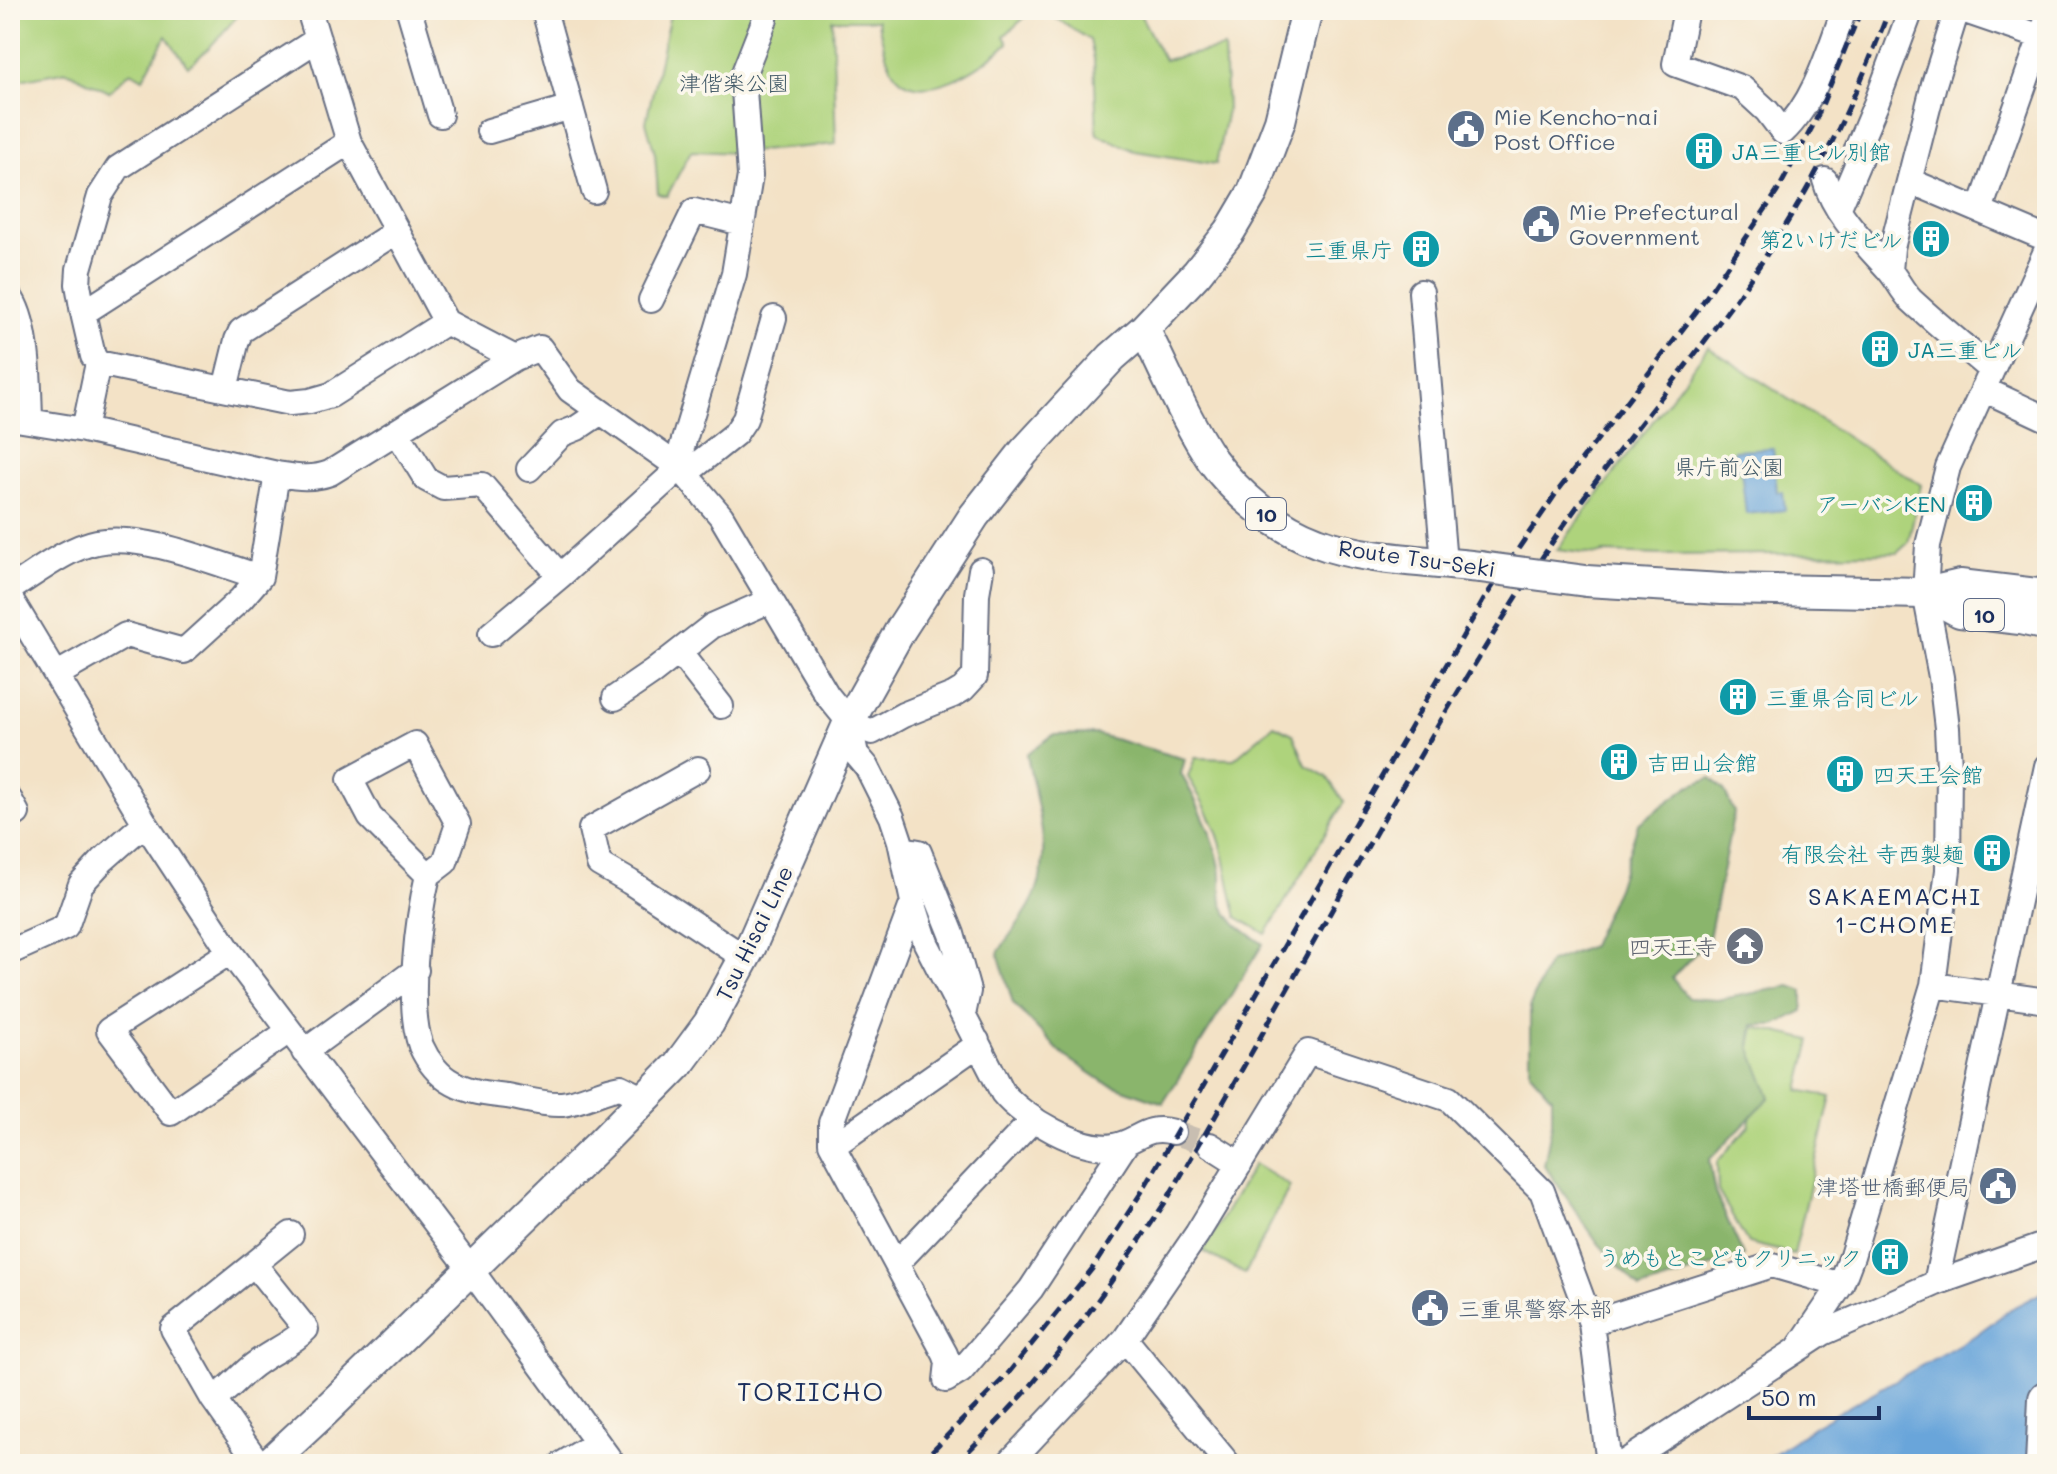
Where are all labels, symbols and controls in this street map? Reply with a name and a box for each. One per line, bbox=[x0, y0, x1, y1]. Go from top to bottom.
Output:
park label: 津偕楽公園 bbox=[679, 68, 789, 97]
place label: Mie Kencho-nai Post Office bbox=[1494, 102, 1658, 156]
public building icon: Mie Kencho-nai Post Office bbox=[1445, 108, 1487, 150]
building icon: JA三重ビル別館 bbox=[1683, 130, 1725, 172]
place label: JA三重ビル別館 bbox=[1732, 137, 1891, 166]
place label: Mie Prefectural Government bbox=[1569, 197, 1739, 251]
public building icon: Mie Prefectural Government bbox=[1520, 203, 1562, 245]
building icon: 第2いけだビル bbox=[1910, 218, 1952, 260]
place label: 第2いけだビル bbox=[1759, 225, 1903, 254]
building icon: 三重県庁 bbox=[1400, 228, 1442, 270]
place label: 三重県庁 bbox=[1305, 235, 1393, 264]
building icon: JA三重ビル bbox=[1859, 328, 1901, 370]
place label: JA三重ビル bbox=[1908, 335, 2023, 364]
park label: 県庁前公園 bbox=[1674, 452, 1784, 481]
building icon: アーバンKEN bbox=[1953, 482, 1995, 524]
place label: アーバンKEN bbox=[1817, 489, 1946, 518]
road number: 10 bbox=[1246, 498, 1286, 530]
street label: Route Tsu-Seki bbox=[1337, 533, 1497, 583]
road number: 10 bbox=[1964, 599, 2004, 631]
building icon: 三重県合同ビル bbox=[1717, 676, 1759, 718]
place label: 三重県合同ビル bbox=[1766, 683, 1920, 712]
building icon: 吉田山会館 bbox=[1598, 741, 1640, 783]
place label: 吉田山会館 bbox=[1647, 748, 1757, 777]
building icon: 四天王会館 bbox=[1824, 753, 1866, 795]
place label: 四天王会館 bbox=[1873, 760, 1983, 789]
building icon: 有限会社 寺西製麺 bbox=[1971, 832, 2013, 874]
place label: 有限会社 寺西製麺 bbox=[1781, 839, 1964, 868]
street label: Tsu Hisai Line bbox=[709, 861, 799, 1005]
district label: SAKAEMACHI 1-CHOME bbox=[1808, 880, 1982, 939]
temple icon: 四天王寺 bbox=[1724, 925, 1766, 967]
place label: 四天王寺 bbox=[1629, 932, 1717, 961]
public building icon: 津塔世橋郵便局 bbox=[1977, 1165, 2019, 1207]
place label: 津塔世橋郵便局 bbox=[1816, 1172, 1970, 1201]
building icon: うめもとこどもクリニック bbox=[1869, 1236, 1911, 1278]
place label: うめもとこどもクリニック bbox=[1598, 1243, 1862, 1272]
public building icon: 三重県警察本部 bbox=[1409, 1287, 1451, 1329]
place label: 三重県警察本部 bbox=[1458, 1294, 1612, 1323]
scale bar bbox=[1749, 1370, 1879, 1420]
district label: TORIICHO bbox=[737, 1374, 885, 1408]
text: 50 m bbox=[1761, 1381, 1817, 1412]

